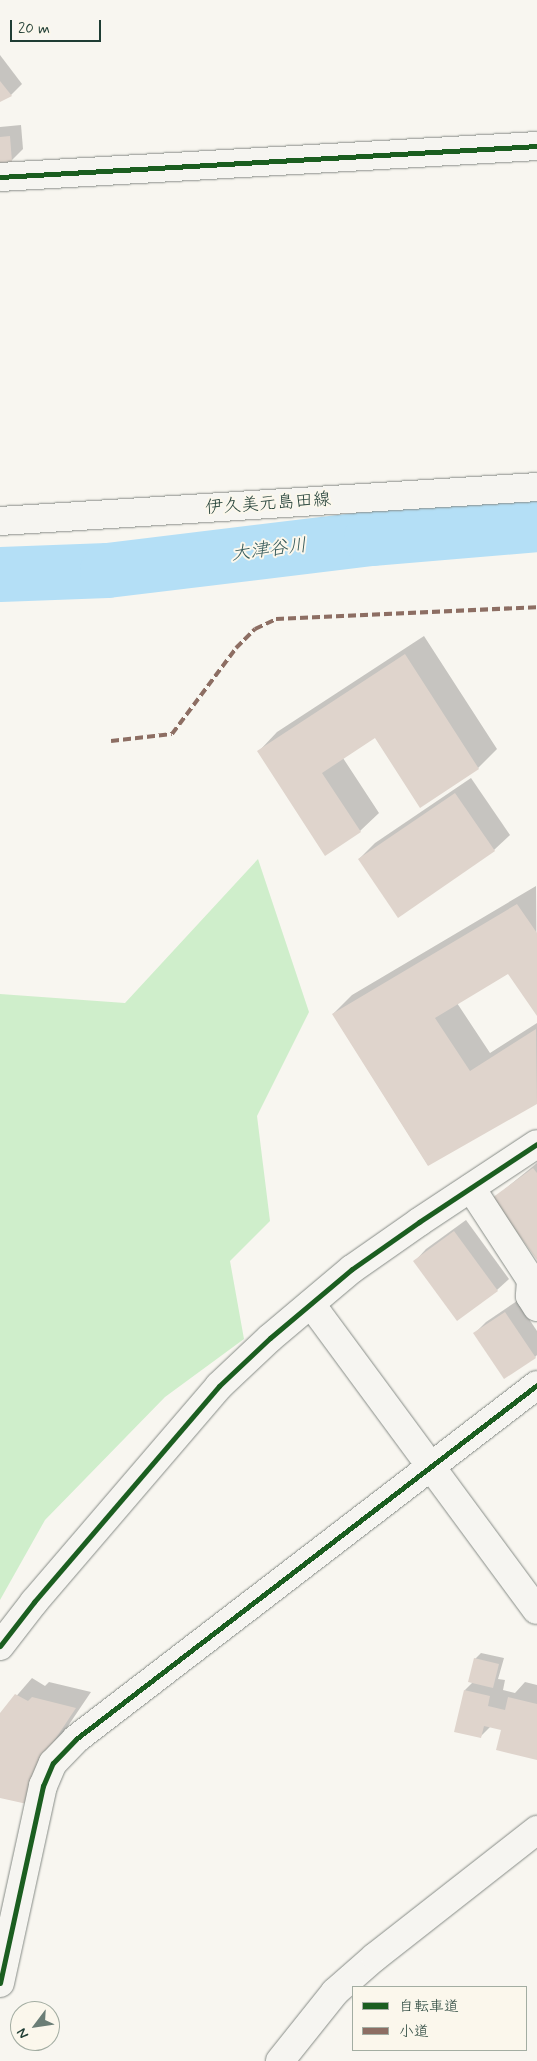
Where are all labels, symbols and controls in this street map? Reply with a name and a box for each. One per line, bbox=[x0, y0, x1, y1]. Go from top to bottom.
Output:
scale bar bbox=[12, 10, 104, 42]
text: 20 m bbox=[18, 19, 50, 39]
street label: 伊久美元島田線 bbox=[204, 489, 332, 519]
water label: 大津谷川 bbox=[230, 534, 308, 566]
legend bbox=[352, 1986, 527, 2051]
text: 自転車道 bbox=[399, 1997, 459, 2017]
north arrow bbox=[10, 2001, 60, 2051]
text: 小道 bbox=[399, 2022, 429, 2042]
text: N bbox=[13, 2025, 33, 2042]

